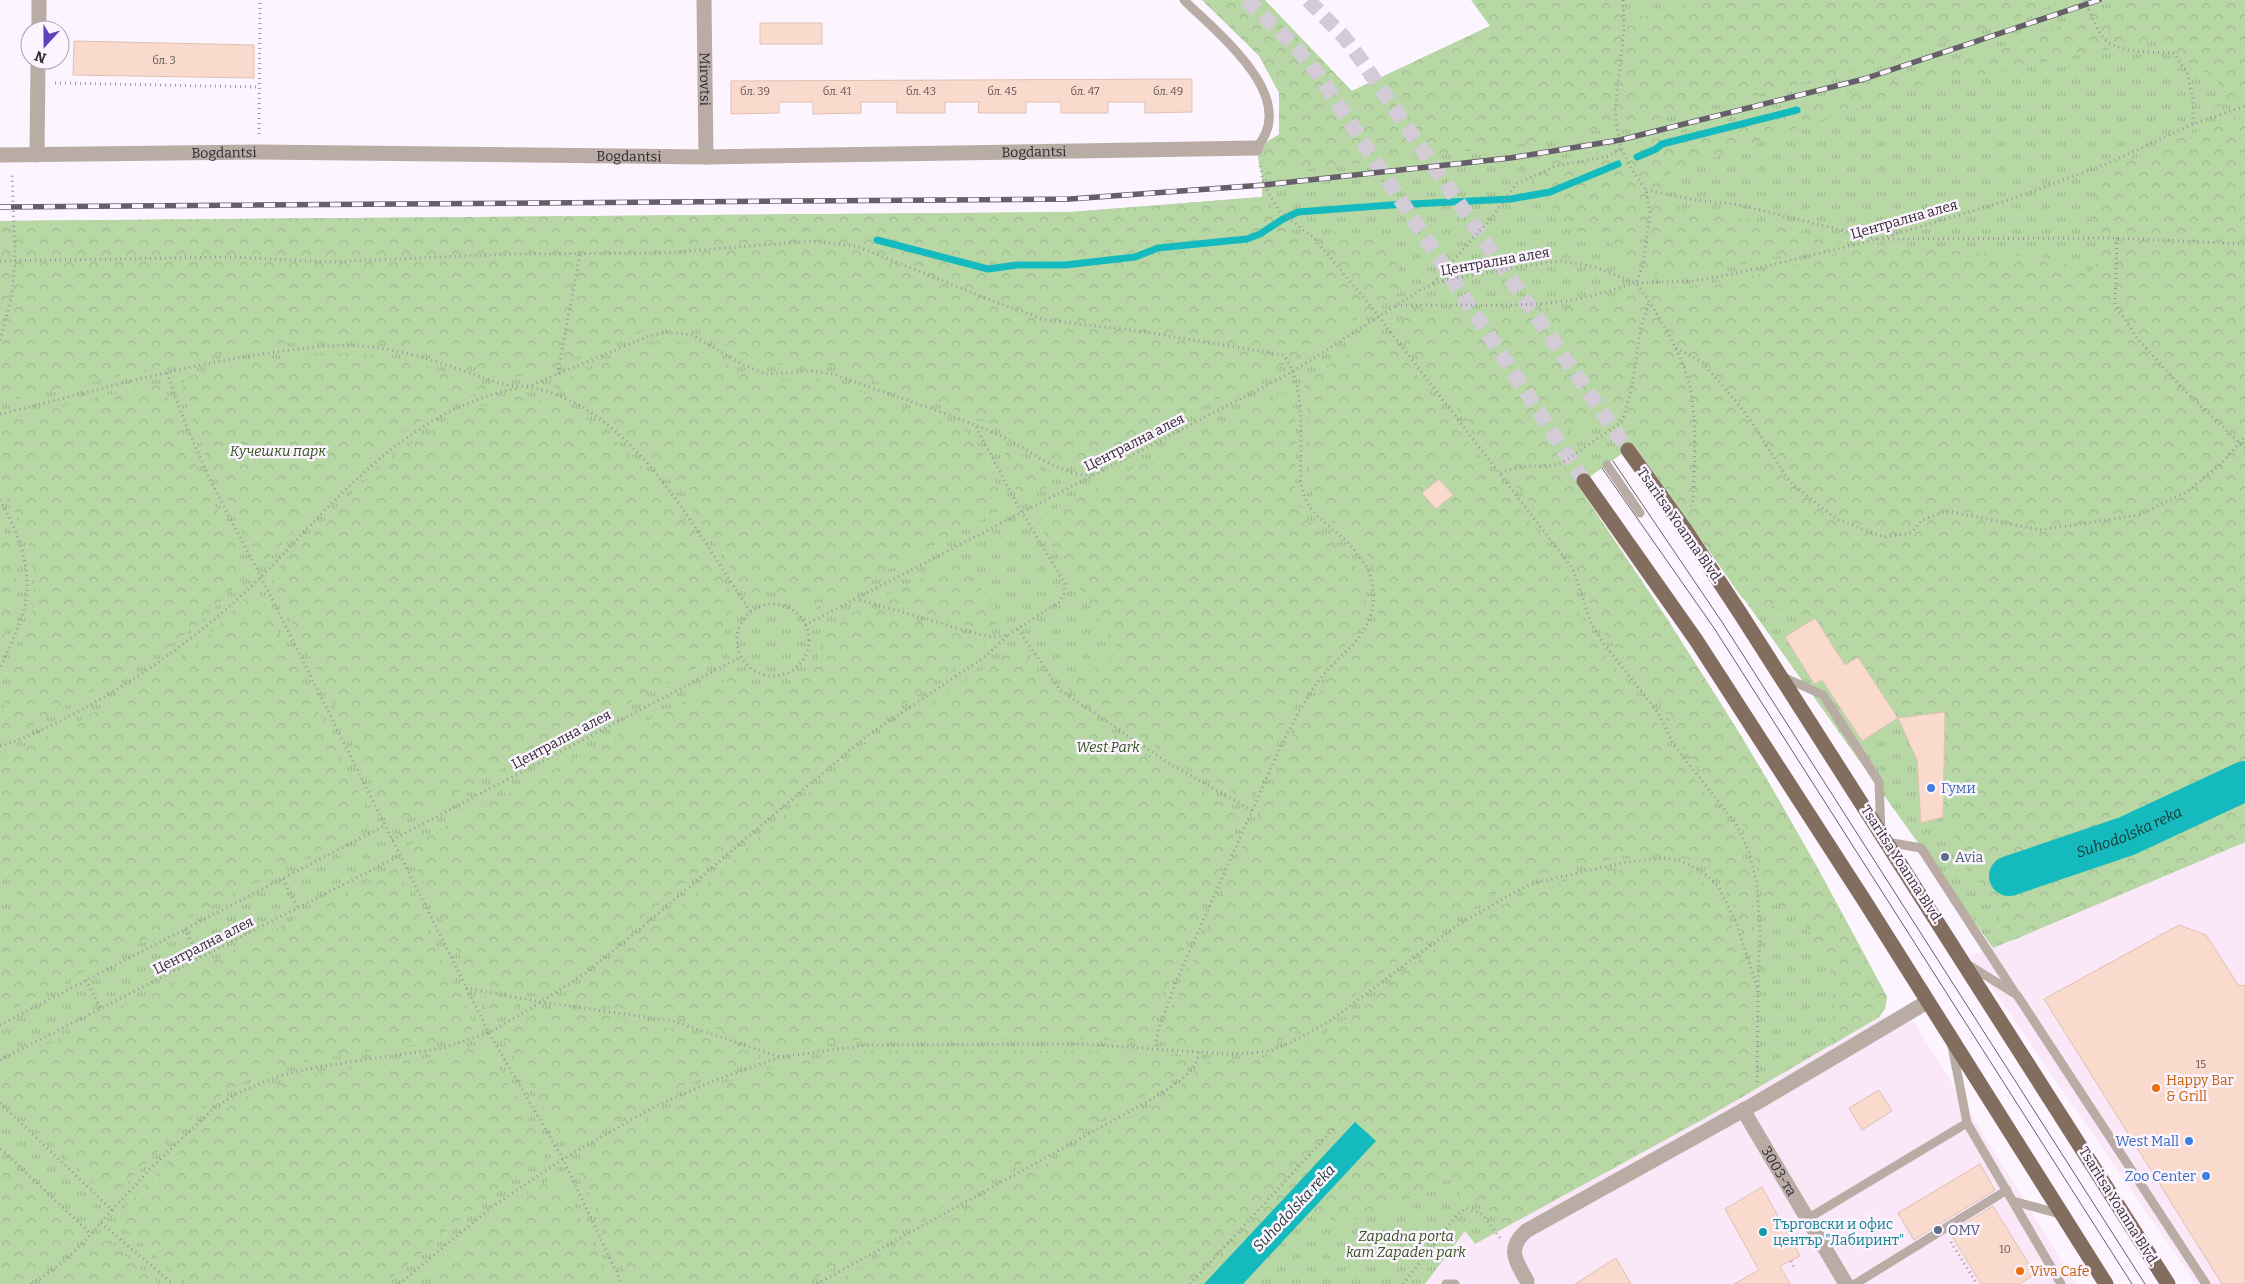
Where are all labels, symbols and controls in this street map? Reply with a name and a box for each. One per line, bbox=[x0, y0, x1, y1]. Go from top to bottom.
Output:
north arrow bbox=[20, 20, 70, 70]
text: N bbox=[32, 47, 49, 67]
street label: Mirovtsi bbox=[696, 52, 713, 106]
house number: бл. 3 bbox=[152, 54, 176, 67]
house number: бл. 39 bbox=[740, 85, 770, 98]
house number: бл. 41 bbox=[823, 85, 852, 98]
house number: бл. 43 bbox=[906, 85, 936, 98]
house number: бл. 45 bbox=[987, 85, 1017, 98]
house number: бл. 47 bbox=[1070, 85, 1100, 98]
house number: бл. 49 bbox=[1153, 85, 1183, 98]
street label: Bogdantsi bbox=[1001, 143, 1067, 161]
street label: Bogdantsi bbox=[191, 144, 257, 162]
street label: Bogdantsi bbox=[596, 148, 662, 166]
street label: Централна алея bbox=[1849, 196, 1960, 243]
street label: Централна алея bbox=[1439, 243, 1551, 279]
street label: Централна алея bbox=[1081, 410, 1187, 475]
park label: Кучешки парк bbox=[230, 443, 326, 460]
street label: Tsaritsa Yoanna Blvd. bbox=[1633, 464, 1726, 586]
street label: Централна алея bbox=[509, 706, 614, 773]
park label: West Park bbox=[1076, 739, 1140, 756]
place label: Гуми bbox=[1941, 780, 1976, 797]
marker: Гуми bbox=[1925, 782, 1937, 794]
street label: Tsaritsa Yoanna Blvd. bbox=[1857, 802, 1946, 926]
water label: Suhodolska reka bbox=[2074, 803, 2185, 861]
place label: Avia bbox=[1955, 849, 1984, 866]
marker: Avia bbox=[1939, 851, 1951, 863]
street label: Централна алея bbox=[150, 913, 256, 978]
house number: 15 bbox=[2196, 1058, 2206, 1071]
place label: Happy Bar & Grill bbox=[2166, 1072, 2234, 1105]
marker: Happy Bar & Grill bbox=[2150, 1082, 2162, 1094]
place label: West Mall bbox=[2116, 1133, 2179, 1150]
marker: West Mall bbox=[2183, 1135, 2195, 1147]
street label: 3003-та bbox=[1757, 1143, 1800, 1200]
street label: Tsaritsa Yoanna Blvd. bbox=[2075, 1144, 2162, 1269]
water label: Suhodolska reka bbox=[1249, 1161, 1339, 1255]
place label: Zoo Center bbox=[2125, 1168, 2196, 1185]
marker: Zoo Center bbox=[2200, 1170, 2212, 1182]
place label: Търговски и офис център "Лабиринт" bbox=[1773, 1216, 1904, 1249]
place label: OMV bbox=[1948, 1222, 1981, 1239]
marker: OMV bbox=[1932, 1224, 1944, 1236]
marker: Търговски и офис център "Лабиринт" bbox=[1757, 1226, 1769, 1238]
park label: Zapadna porta kam Zapaden park bbox=[1346, 1228, 1466, 1261]
house number: 10 bbox=[1999, 1243, 2011, 1256]
place label: Viva Cafe bbox=[2030, 1263, 2089, 1280]
marker: Viva Cafe bbox=[2014, 1265, 2026, 1277]

